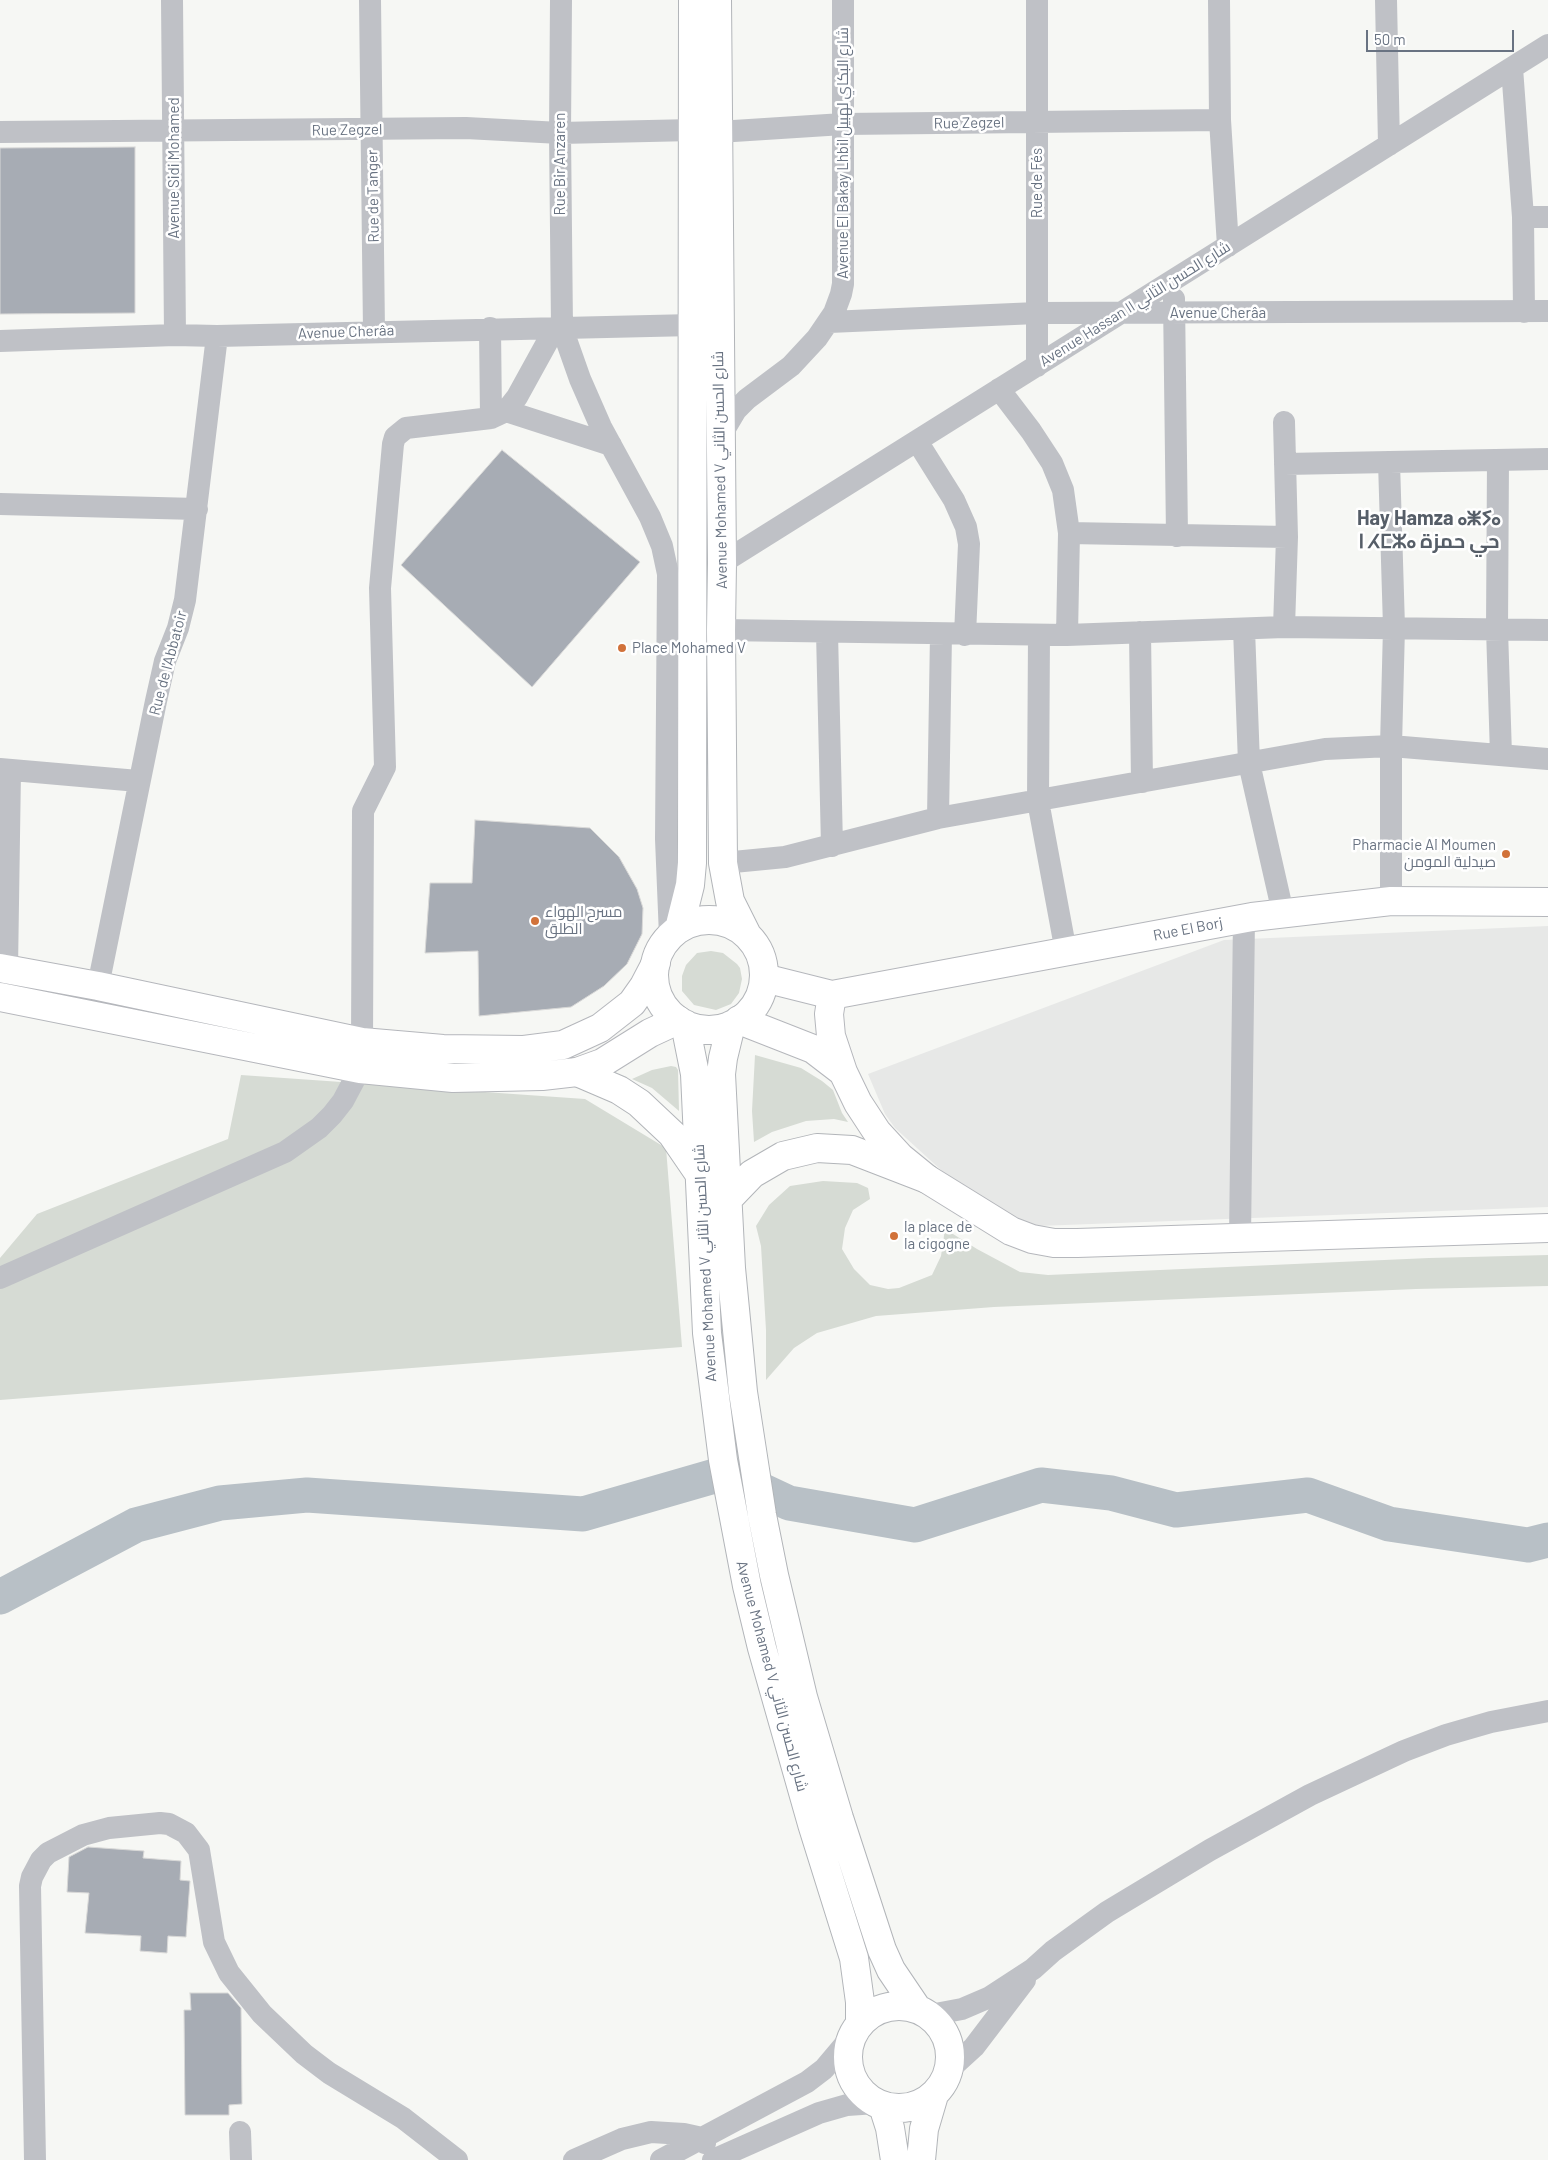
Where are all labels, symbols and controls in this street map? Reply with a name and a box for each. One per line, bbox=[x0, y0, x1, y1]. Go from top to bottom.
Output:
scale bar bbox=[1368, 20, 1516, 52]
street label: Avenue El Bakay Lhbil شارع البكاي لهبيل bbox=[834, 27, 852, 279]
text: 50 m bbox=[1374, 30, 1406, 48]
street label: Avenue Sidi Mohamed bbox=[165, 97, 183, 239]
street label: Rue Bir Anzaren bbox=[551, 113, 569, 215]
street label: Rue Zegzel bbox=[934, 113, 1004, 133]
street label: Rue Zegzel bbox=[312, 120, 382, 140]
street label: Rue de Fés bbox=[1028, 148, 1046, 218]
street label: Rue de Tanger bbox=[363, 149, 383, 243]
street label: Avenue Hassan II شارع الحسن الثاني bbox=[1036, 238, 1234, 370]
street label: Avenue Cherâa bbox=[1170, 304, 1266, 322]
street label: Avenue Cherâa bbox=[297, 321, 395, 343]
street label: Avenue Mohamed V شارع الحسن الثاني bbox=[709, 351, 731, 589]
district label: Hay Hamza ⴰⵥⵢⴰ ⵏ ⵃⵎⵣⴰ حي حمزة bbox=[1357, 506, 1501, 553]
street label: Rue de l'Abbatoir bbox=[145, 609, 191, 717]
place label: Place Mohamed V bbox=[632, 639, 746, 657]
marker: Place Mohamed V bbox=[616, 642, 628, 654]
place label: Pharmacie Al Moumen صيدلية المومن bbox=[1352, 836, 1496, 871]
marker: Pharmacie Al Moumen صيدلية المومن bbox=[1500, 848, 1512, 860]
place label: مسرح الهواء الطلق bbox=[545, 903, 622, 938]
street label: Rue El Borj bbox=[1152, 913, 1224, 945]
marker: مسرح الهواء الطلق bbox=[529, 915, 541, 927]
street label: Avenue Mohamed V شارع الحسن الثاني bbox=[690, 1144, 720, 1382]
place label: la place de la cigogne bbox=[904, 1218, 972, 1253]
marker: la place de la cigogne bbox=[888, 1230, 900, 1242]
street label: Avenue Mohamed V شارع الحسن الثاني bbox=[732, 1559, 812, 1793]

